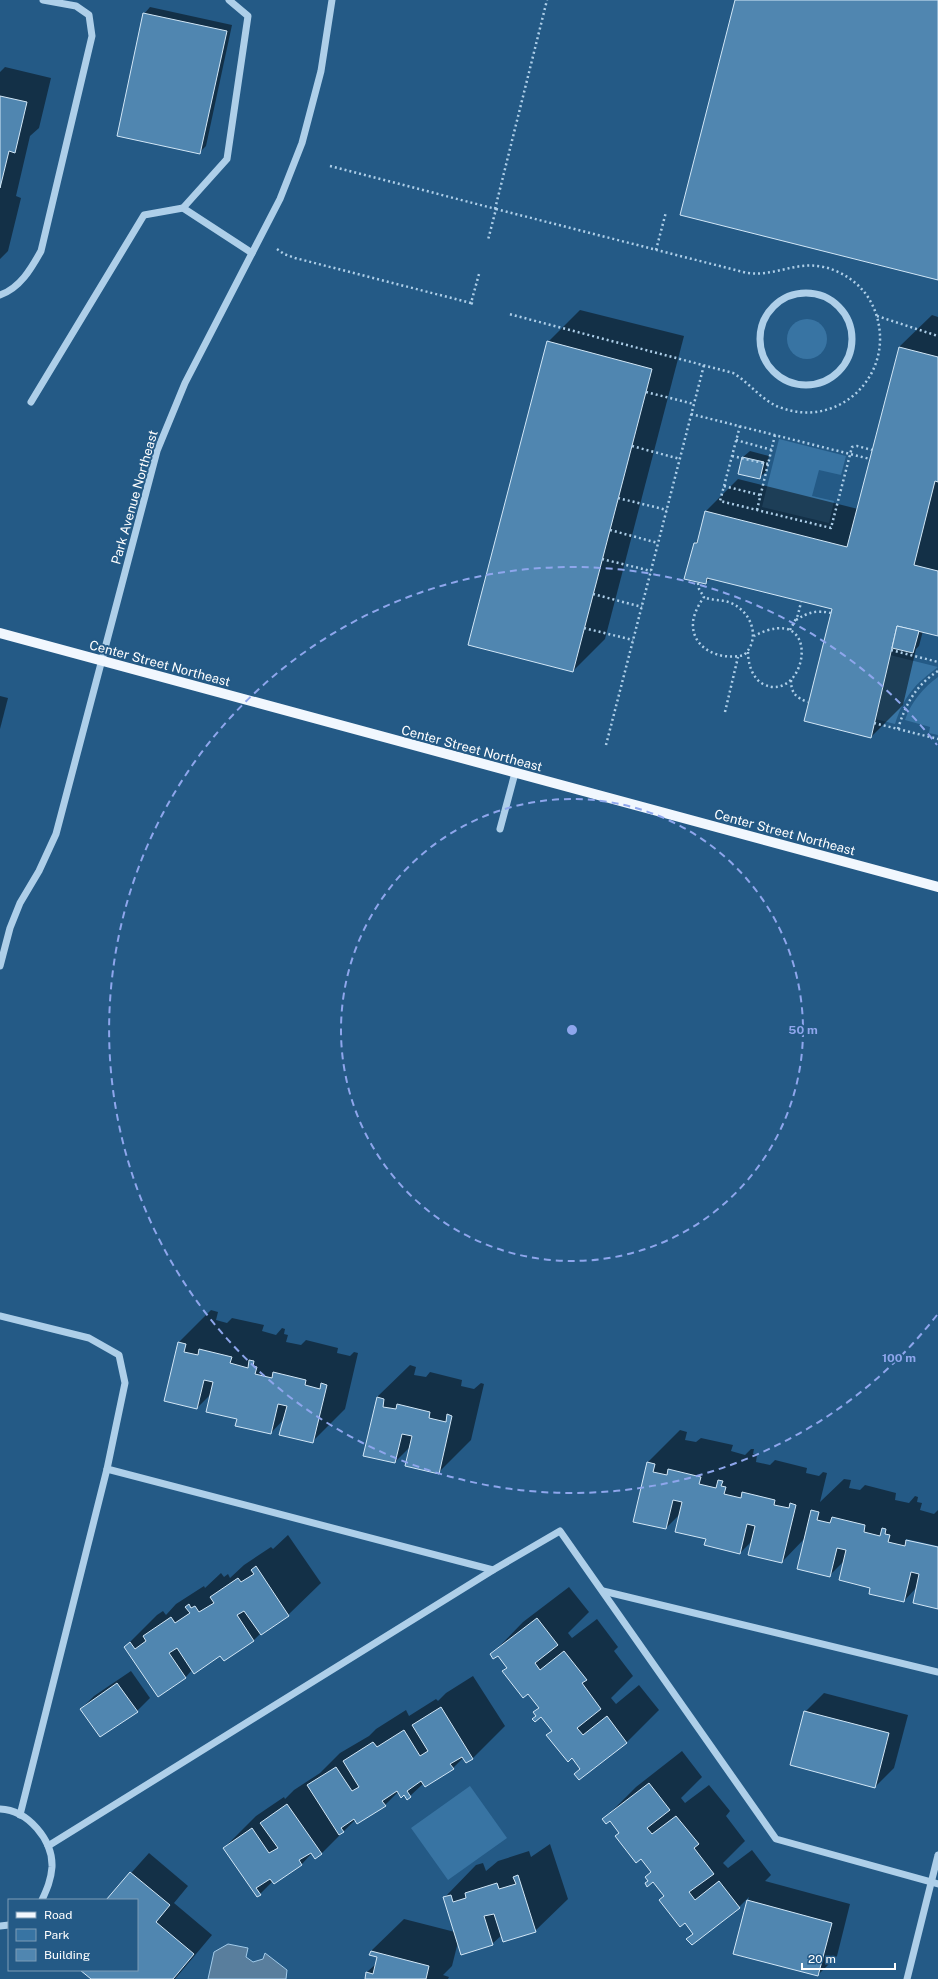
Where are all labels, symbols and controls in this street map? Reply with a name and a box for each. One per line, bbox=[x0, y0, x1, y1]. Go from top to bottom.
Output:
street label: Park Avenue Northeast bbox=[108, 428, 161, 566]
street label: Center Street Northeast bbox=[88, 637, 232, 690]
street label: Center Street Northeast bbox=[400, 722, 544, 775]
street label: Center Street Northeast bbox=[713, 806, 857, 859]
centre of rings bbox=[565, 1023, 579, 1037]
text: 50 m bbox=[788, 1023, 818, 1037]
text: 100 m bbox=[882, 1351, 916, 1365]
legend bbox=[8, 1899, 138, 1971]
text: Road bbox=[44, 1908, 72, 1922]
text: Park bbox=[44, 1928, 70, 1942]
scale bar bbox=[802, 1945, 895, 1971]
text: Building bbox=[44, 1948, 90, 1962]
text: 20 m bbox=[808, 1952, 836, 1966]

